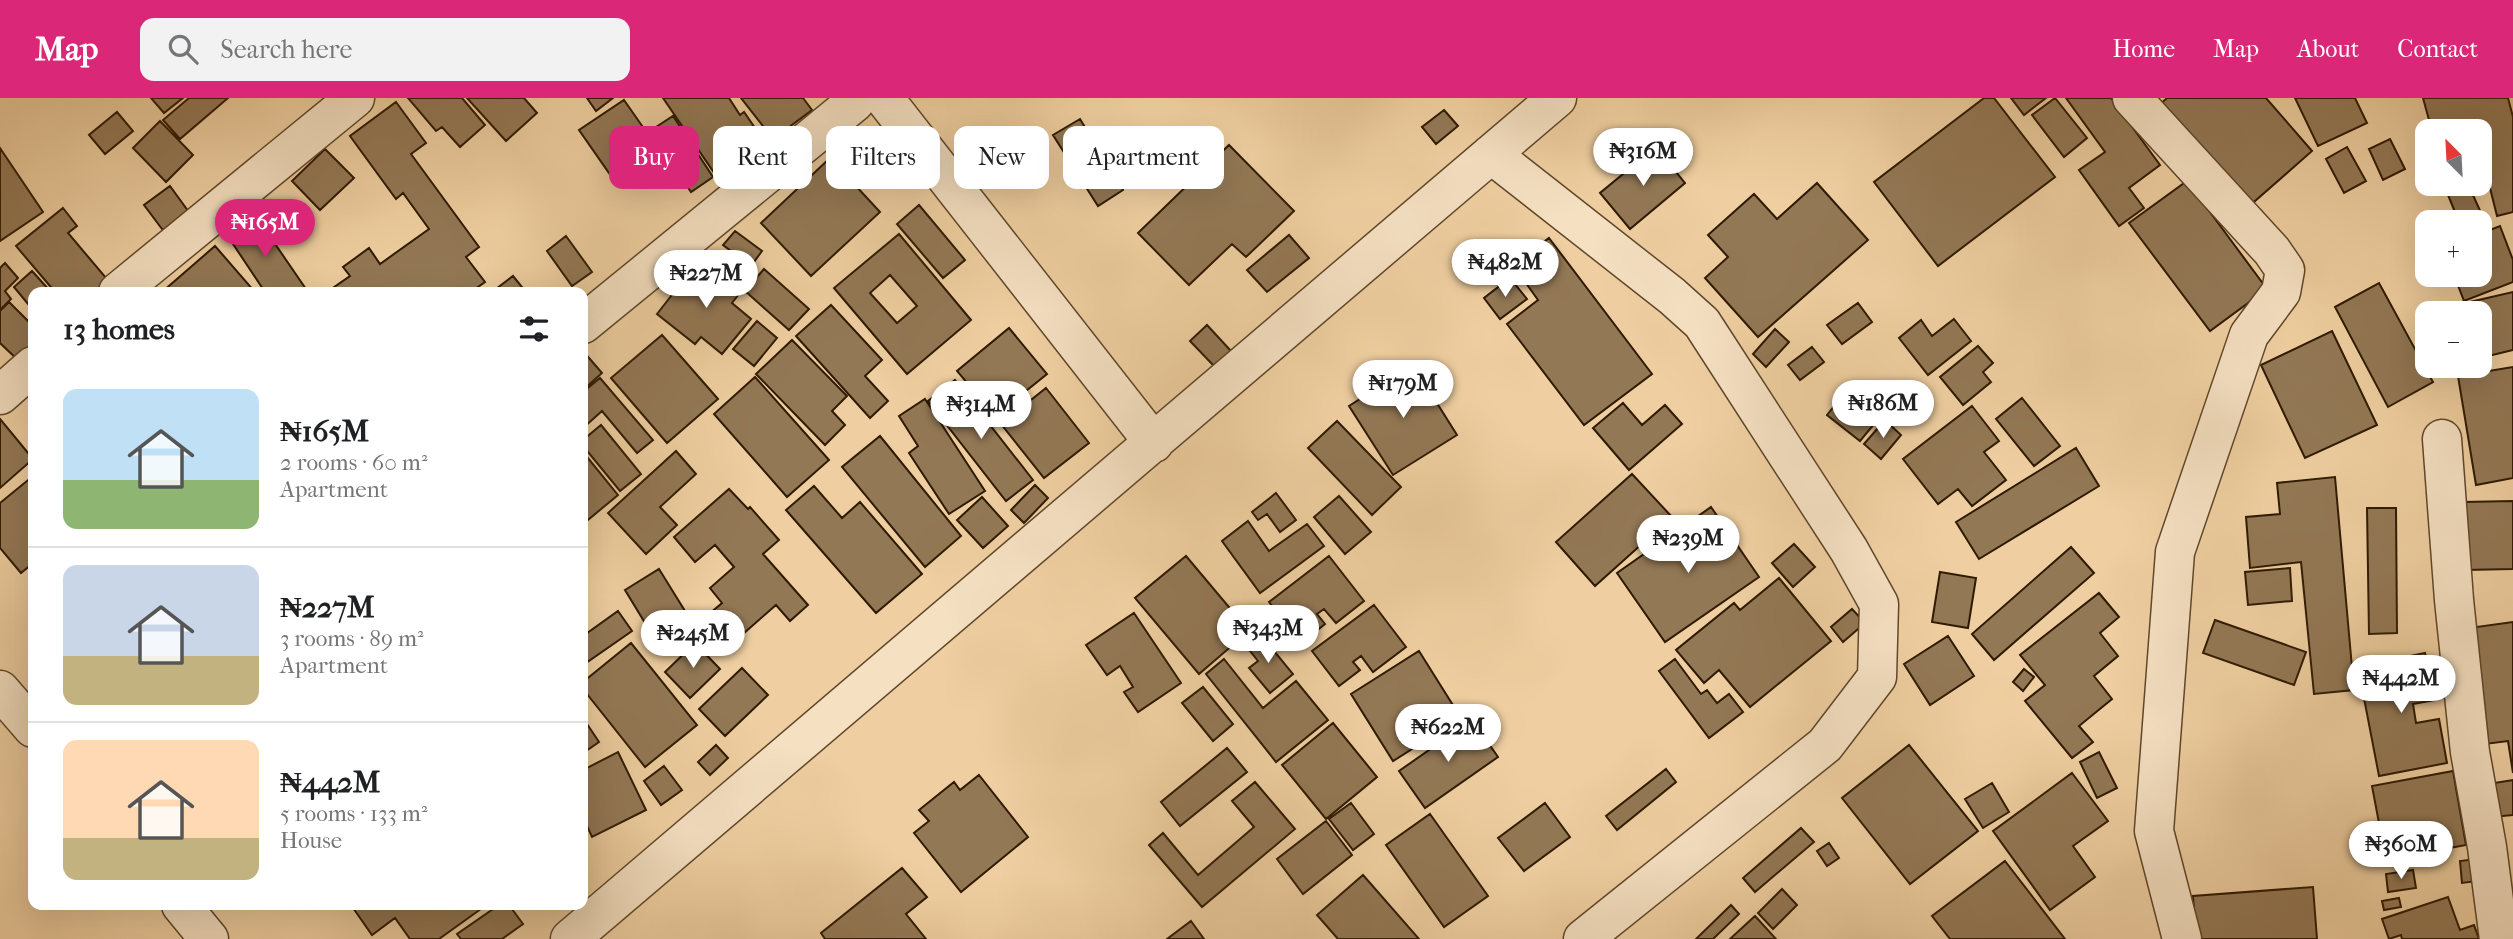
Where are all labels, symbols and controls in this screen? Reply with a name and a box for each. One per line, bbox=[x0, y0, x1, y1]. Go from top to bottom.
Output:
search box bbox=[140, 18, 630, 81]
text: Map bbox=[35, 30, 98, 69]
icon: search bbox=[164, 30, 202, 68]
text: Search here bbox=[220, 34, 352, 65]
text: Home bbox=[2113, 35, 2175, 63]
text: Map bbox=[2213, 35, 2259, 63]
text: About bbox=[2297, 35, 2359, 63]
text: Contact bbox=[2397, 35, 2478, 63]
north arrow bbox=[2415, 119, 2492, 196]
map controls bbox=[2415, 119, 2492, 378]
chip: Buy bbox=[609, 126, 699, 189]
chip: Rent bbox=[713, 126, 812, 189]
chip: Filters bbox=[826, 126, 940, 189]
chip: New bbox=[954, 126, 1049, 189]
chip: Apartment bbox=[1063, 126, 1224, 189]
pin: ₦316M bbox=[1594, 129, 1692, 188]
text: ₦316M bbox=[1609, 137, 1677, 164]
pin: ₦165M bbox=[216, 200, 314, 259]
text: ₦165M bbox=[231, 208, 299, 235]
button: + bbox=[2415, 210, 2492, 287]
pin: ₦482M bbox=[1456, 240, 1554, 299]
text: ₦482M bbox=[1468, 248, 1542, 275]
pin: ₦227M bbox=[657, 250, 755, 310]
text: ₦227M bbox=[670, 259, 742, 286]
button: − bbox=[2415, 301, 2492, 378]
icon: filters bbox=[515, 310, 553, 348]
text: 13 homes bbox=[63, 312, 175, 347]
pin: ₦179M bbox=[1354, 360, 1452, 420]
text: ₦179M bbox=[1368, 369, 1438, 396]
pin: ₦186M bbox=[1834, 380, 1932, 440]
pin: ₦314M bbox=[932, 382, 1030, 441]
text: ₦186M bbox=[1848, 389, 1918, 416]
text: ₦314M bbox=[947, 390, 1015, 417]
text: ₦165M bbox=[280, 414, 369, 449]
icon: home bbox=[119, 417, 203, 501]
text: 2 rooms · 60 m² bbox=[280, 449, 427, 476]
text: Apartment bbox=[280, 476, 388, 503]
pin: ₦239M bbox=[1639, 516, 1737, 575]
text: ₦239M bbox=[1653, 524, 1723, 551]
text: ₦227M bbox=[280, 590, 374, 625]
icon: home bbox=[119, 593, 203, 677]
pin: ₦343M bbox=[1219, 606, 1317, 665]
pin: ₦245M bbox=[644, 610, 742, 670]
text: ₦343M bbox=[1233, 614, 1303, 641]
text: ₦245M bbox=[657, 619, 729, 646]
text: 3 rooms · 89 m² bbox=[280, 625, 424, 652]
text: Apartment bbox=[280, 652, 388, 679]
pin: ₦442M bbox=[2352, 656, 2450, 715]
text: ₦442M bbox=[2363, 664, 2439, 691]
pin: ₦622M bbox=[1399, 704, 1497, 764]
text: ₦622M bbox=[1411, 713, 1485, 740]
text: ₦442M bbox=[280, 765, 380, 800]
icon: home bbox=[119, 768, 203, 852]
text: 5 rooms · 133 m² bbox=[280, 800, 427, 827]
pin: ₦360M bbox=[2352, 822, 2450, 881]
text: House bbox=[280, 827, 342, 854]
text: ₦360M bbox=[2365, 830, 2437, 857]

